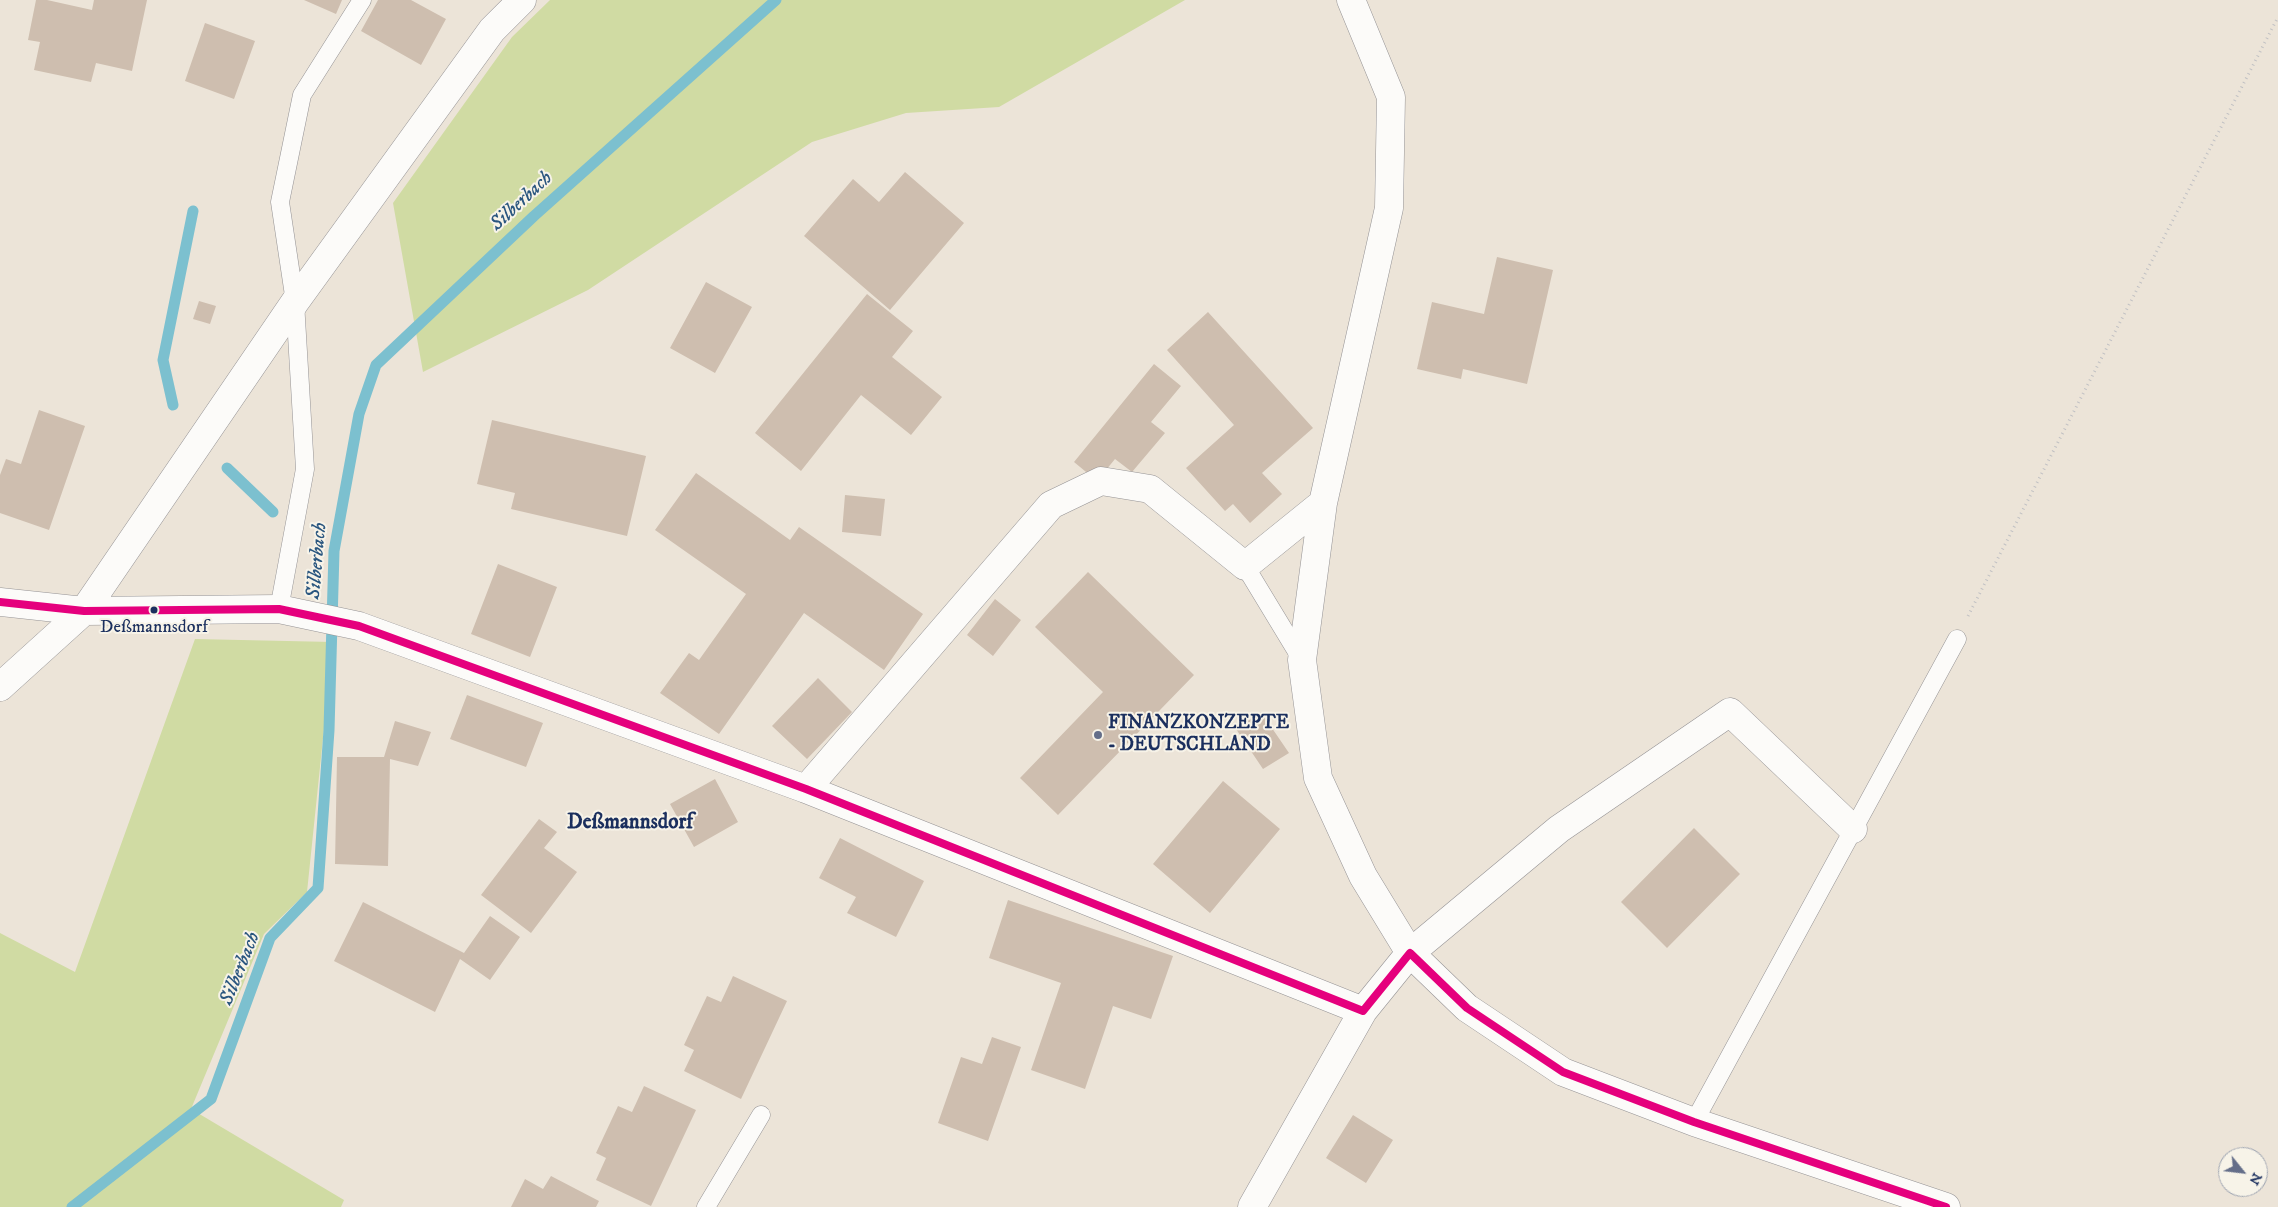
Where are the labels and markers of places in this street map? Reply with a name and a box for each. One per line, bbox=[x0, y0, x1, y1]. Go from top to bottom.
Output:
marker: Deßmannsdorf bbox=[149, 605, 159, 615]
place label: Deßmannsdorf bbox=[100, 617, 208, 639]
place label: FINANZKONZEPTE - DEUTSCHLAND bbox=[1108, 713, 1289, 757]
marker: FINANZKONZEPTE - DEUTSCHLAND bbox=[1092, 729, 1104, 741]

